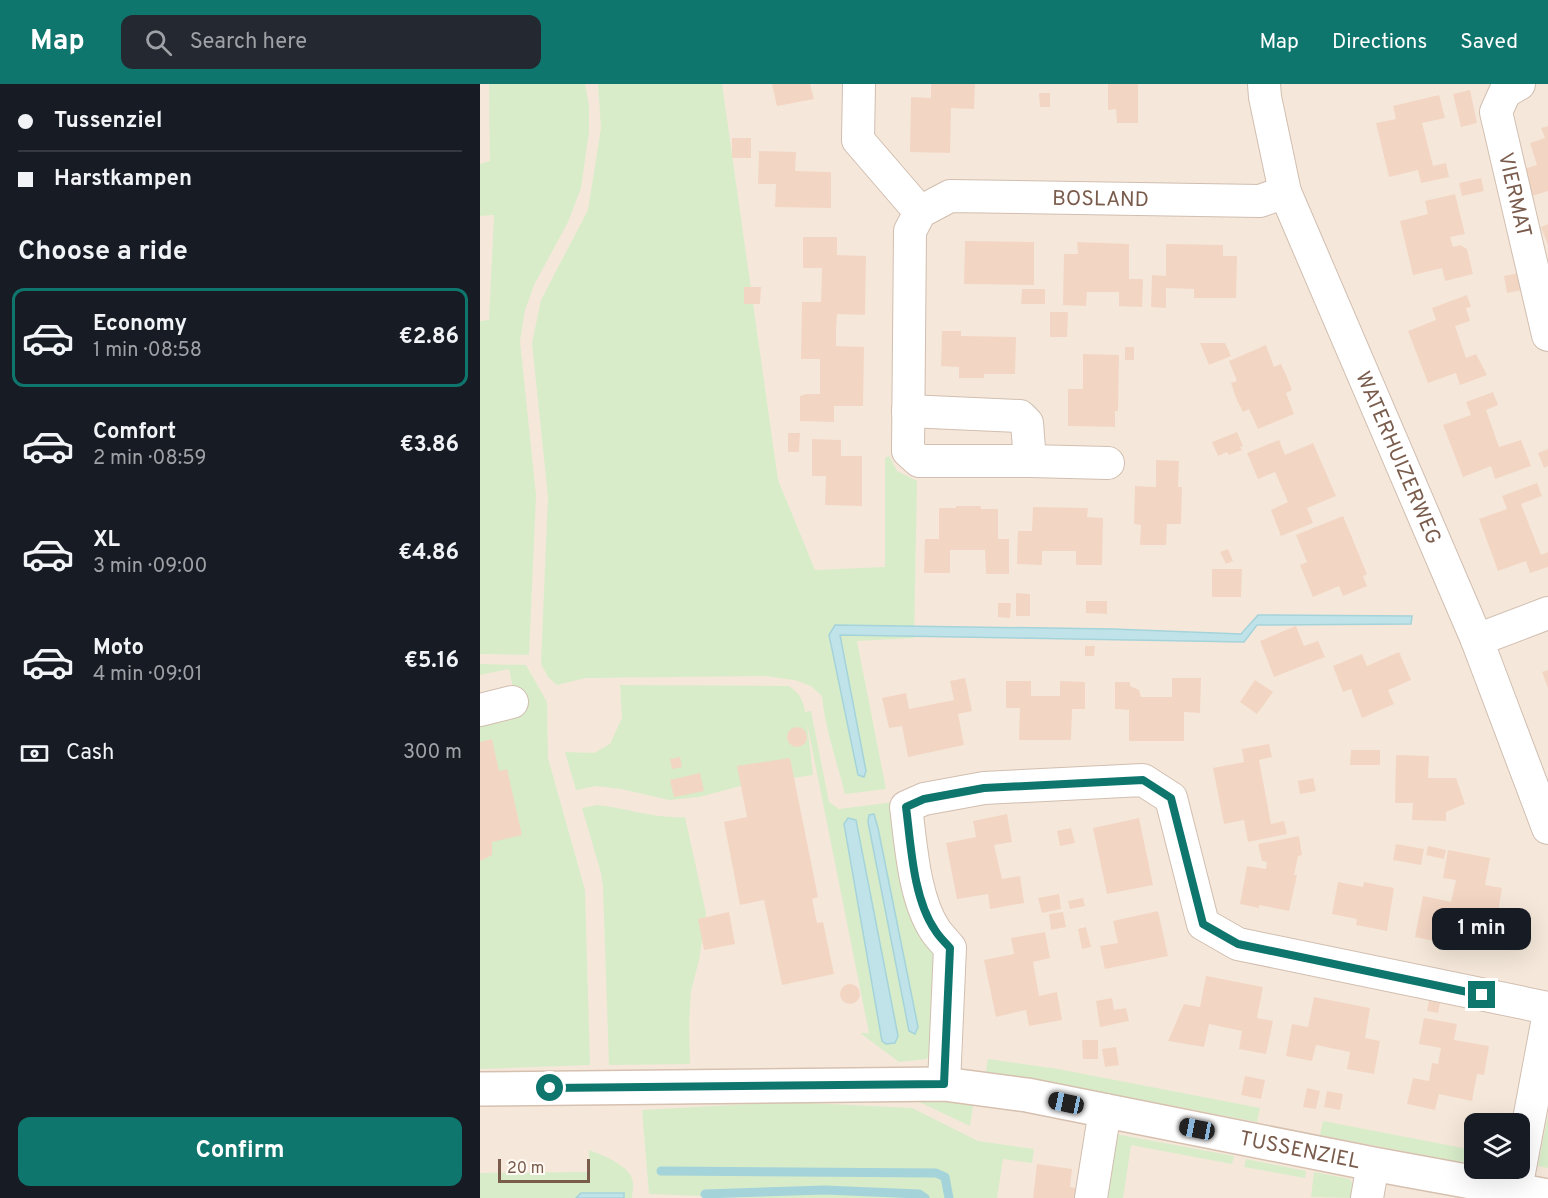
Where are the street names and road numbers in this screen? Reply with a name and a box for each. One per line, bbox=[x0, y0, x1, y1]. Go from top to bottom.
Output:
street label: VIERMAT bbox=[1491, 150, 1537, 240]
street label: BOSLAND bbox=[1052, 186, 1149, 214]
street label: WATERHUIZERWEG bbox=[1348, 368, 1446, 549]
street label: TUSSENZIEL bbox=[1237, 1126, 1362, 1176]

